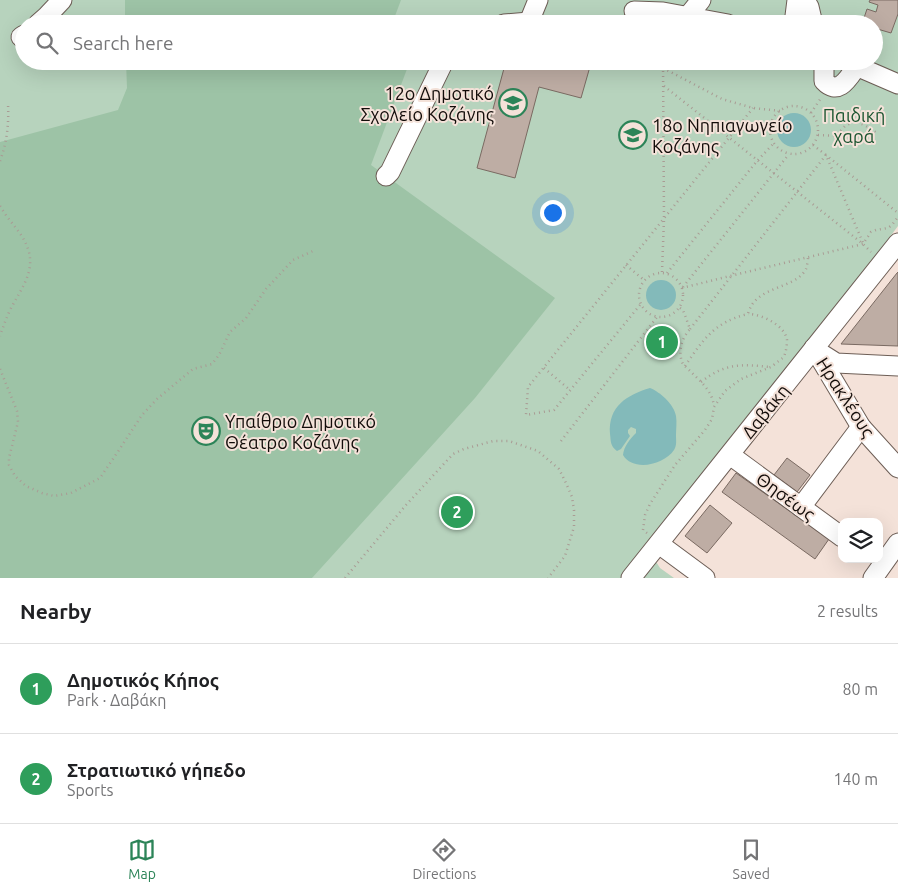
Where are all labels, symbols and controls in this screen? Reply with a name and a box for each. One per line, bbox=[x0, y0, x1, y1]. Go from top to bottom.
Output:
search box bbox=[15, 15, 883, 70]
icon: search bbox=[33, 29, 61, 57]
text: Search here bbox=[73, 32, 173, 54]
place label: 12ο Δημοτικό Σχολείο Κοζάνης bbox=[361, 83, 494, 125]
school or university icon: 12ο Δημοτικό Σχολείο Κοζάνης bbox=[498, 88, 528, 118]
park label: Παιδική χαρά bbox=[823, 105, 885, 146]
place label: 18ο Νηπιαγωγείο Κοζάνης bbox=[652, 115, 792, 157]
school or university icon: 18ο Νηπιαγωγείο Κοζάνης bbox=[618, 120, 648, 150]
your location bbox=[540, 200, 566, 226]
pin: 1 bbox=[646, 323, 678, 361]
street label: Ηρακλέους bbox=[812, 354, 879, 441]
street label: Δαβάκη bbox=[737, 380, 793, 442]
place label: Υπαίθριο Δημοτικό Θέατρο Κοζάνης bbox=[225, 411, 376, 453]
theatre icon: Υπαίθριο Δημοτικό Θέατρο Κοζάνης bbox=[191, 416, 221, 446]
street label: Θησέως bbox=[752, 468, 819, 525]
pin: 2 bbox=[441, 493, 473, 531]
map controls bbox=[838, 518, 883, 563]
button: layers bbox=[838, 518, 883, 563]
text: Nearby bbox=[20, 599, 91, 623]
text: 2 results bbox=[817, 602, 878, 620]
text: Δημοτικός Κήπος bbox=[67, 669, 219, 691]
text: 1 bbox=[31, 680, 41, 698]
text: 80 m bbox=[842, 680, 878, 698]
text: Park · Δαβάκη bbox=[67, 691, 166, 709]
text: Στρατιωτικό γήπεδο bbox=[67, 759, 246, 781]
text: 2 bbox=[31, 770, 41, 788]
text: 140 m bbox=[833, 770, 878, 788]
text: Sports bbox=[67, 781, 113, 799]
tab: Map bbox=[128, 836, 156, 882]
tab: Directions bbox=[412, 836, 476, 882]
tab: Saved bbox=[733, 836, 770, 882]

